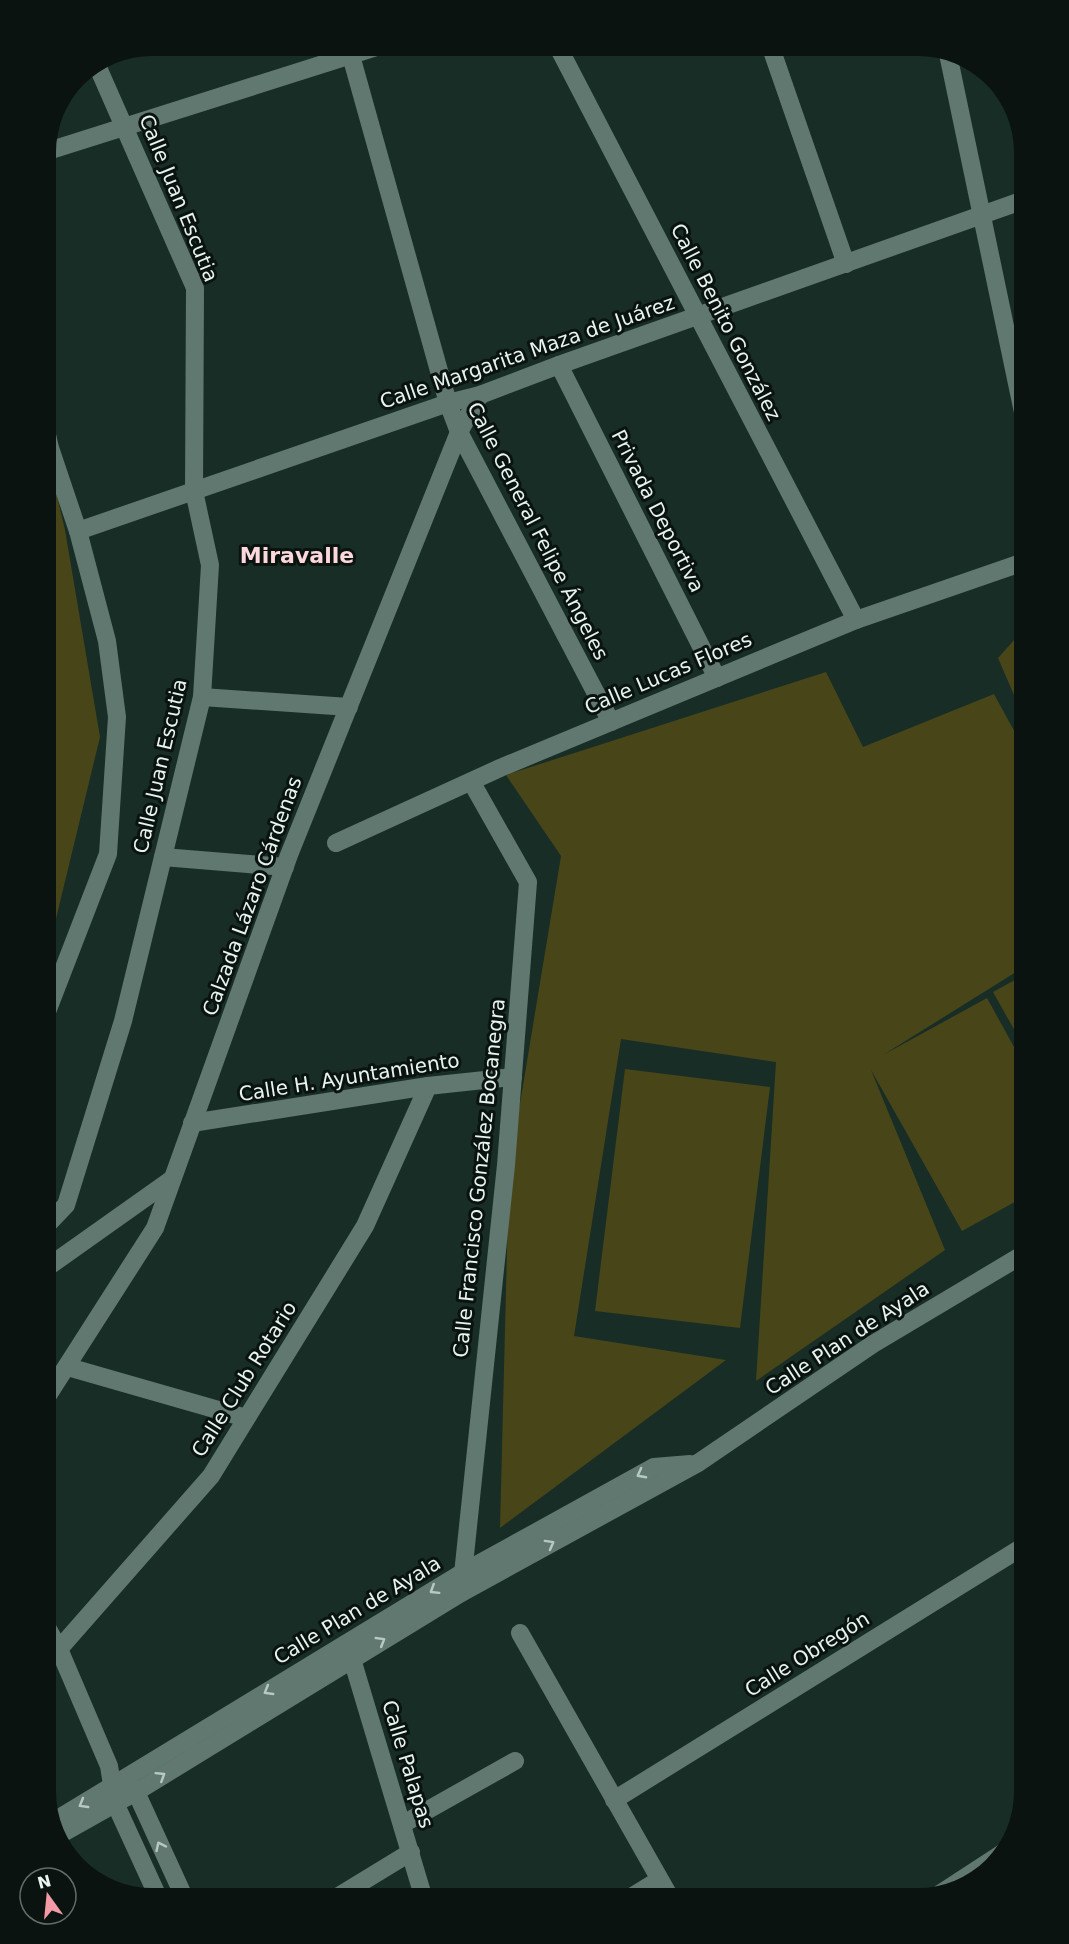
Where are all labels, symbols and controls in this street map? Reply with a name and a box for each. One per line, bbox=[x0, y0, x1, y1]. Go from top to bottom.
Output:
street label: Calle Juan Escutia bbox=[134, 111, 224, 285]
street label: Calle Benito González bbox=[666, 219, 786, 425]
street label: Calle Margarita Maza de Juárez bbox=[377, 290, 677, 414]
street label: Calle General Felipe Ángeles bbox=[462, 398, 614, 664]
street label: Privada Deportiva bbox=[607, 426, 709, 596]
district label: Miravalle bbox=[240, 543, 354, 568]
street label: Calle Lucas Flores bbox=[581, 627, 755, 719]
street label: Calle Juan Escutia bbox=[128, 676, 192, 856]
street label: Calzada Lázaro Cárdenas bbox=[197, 773, 307, 1019]
street label: Calle Francisco González Bocanegra bbox=[448, 997, 510, 1359]
street label: Calle H. Ayuntamiento bbox=[237, 1048, 461, 1106]
street label: Calle Plan de Ayala bbox=[761, 1276, 933, 1400]
street label: Calle Club Rotario bbox=[187, 1297, 301, 1461]
one-way arrow bbox=[637, 1467, 647, 1478]
one-way arrow bbox=[544, 1540, 554, 1551]
street label: Calle Plan de Ayala bbox=[269, 1551, 445, 1669]
one-way arrow bbox=[430, 1582, 440, 1594]
street label: Calle Obregón bbox=[740, 1606, 874, 1702]
one-way arrow bbox=[375, 1637, 385, 1648]
one-way arrow bbox=[264, 1684, 274, 1696]
street label: Calle Palapas bbox=[377, 1697, 439, 1831]
one-way arrow bbox=[155, 1772, 165, 1784]
one-way arrow bbox=[79, 1796, 89, 1808]
one-way arrow bbox=[156, 1841, 168, 1852]
north arrow bbox=[18, 1866, 78, 1926]
text: N bbox=[35, 1871, 53, 1893]

